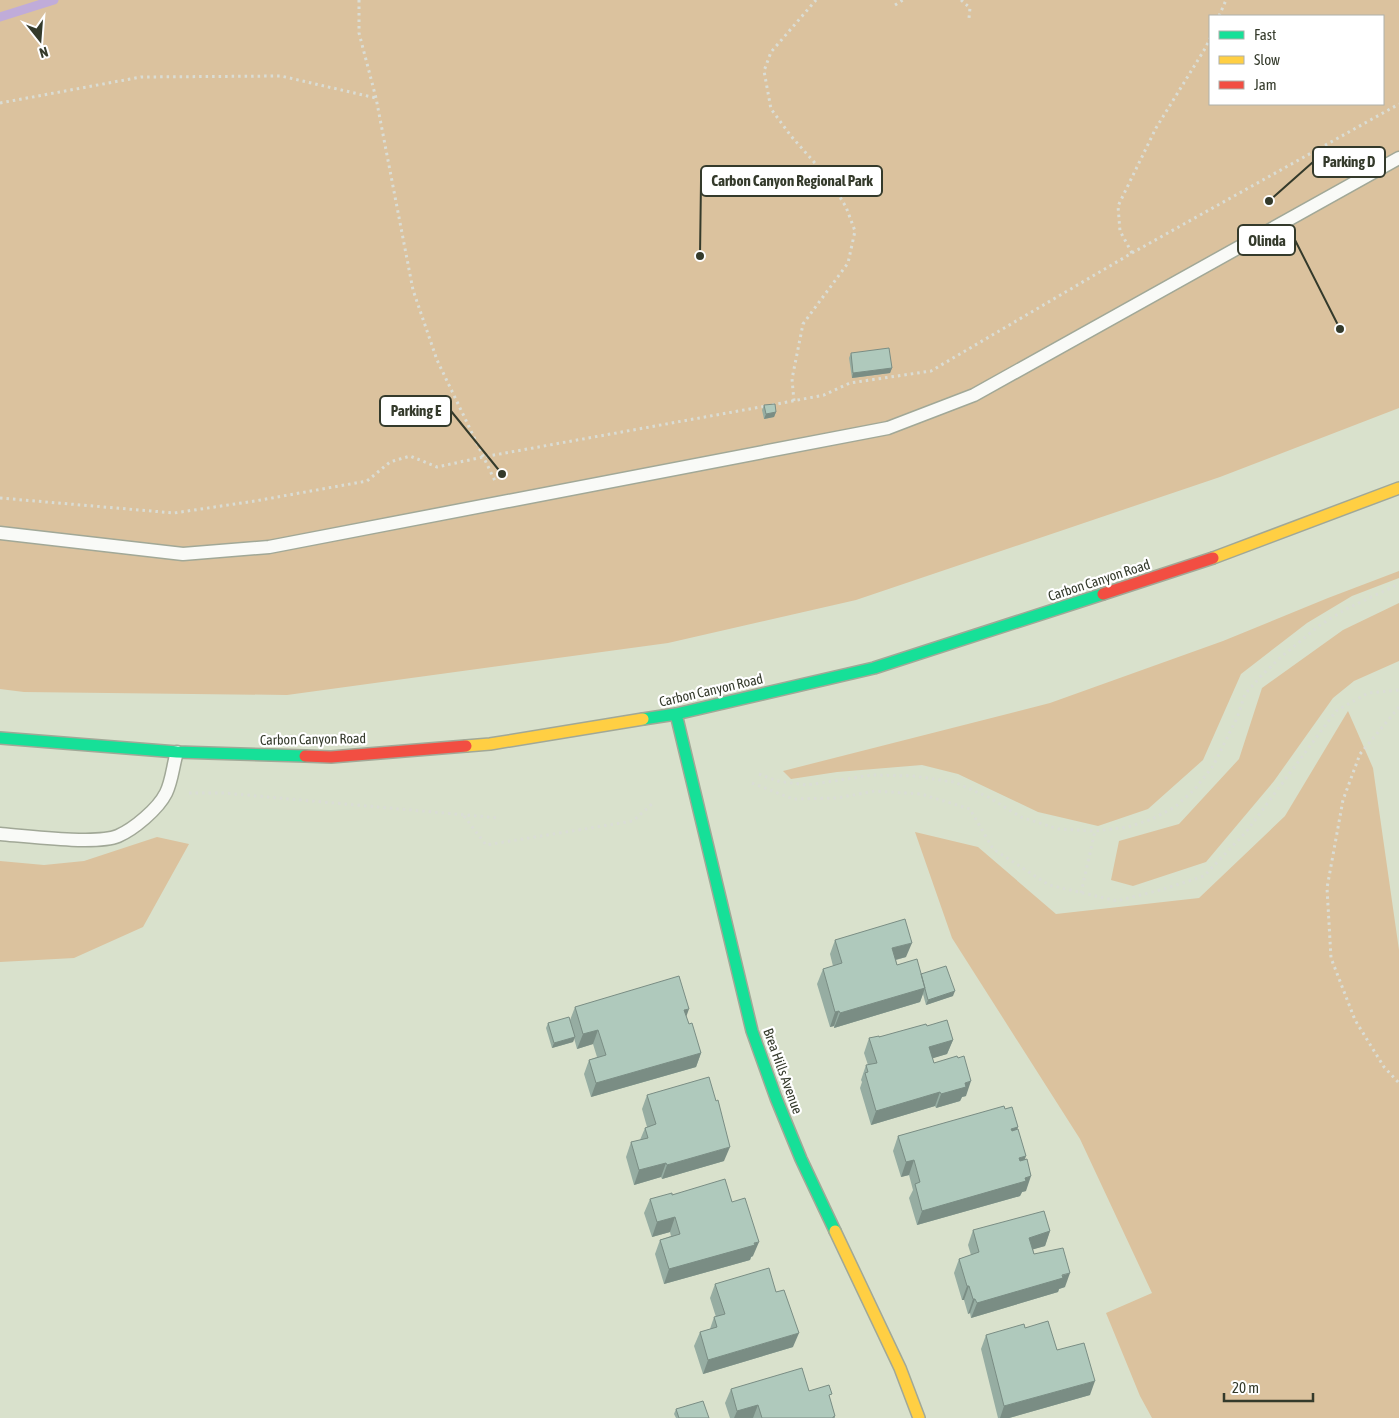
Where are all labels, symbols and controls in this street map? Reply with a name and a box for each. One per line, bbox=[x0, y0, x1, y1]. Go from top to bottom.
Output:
north arrow bbox=[15, 15, 65, 65]
legend bbox=[1209, 15, 1384, 105]
text: Fast bbox=[1254, 26, 1276, 43]
text: N bbox=[38, 44, 50, 61]
text: Slow bbox=[1254, 51, 1280, 68]
text: Jam bbox=[1254, 76, 1277, 93]
callout: Parking D bbox=[1313, 147, 1385, 177]
text: Parking D bbox=[1323, 153, 1375, 170]
callout: Carbon Canyon Regional Park bbox=[701, 166, 882, 196]
text: Carbon Canyon Regional Park bbox=[711, 172, 873, 189]
callout: Olinda bbox=[1238, 225, 1295, 255]
text: Olinda bbox=[1248, 232, 1286, 249]
callout: Parking E bbox=[380, 396, 451, 426]
text: Parking E bbox=[391, 402, 442, 419]
street label: Carbon Canyon Road bbox=[1046, 556, 1152, 604]
street label: Carbon Canyon Road bbox=[658, 670, 764, 710]
street label: Carbon Canyon Road bbox=[260, 730, 366, 748]
street label: Brea Hills Avenue bbox=[760, 1026, 806, 1116]
scale bar bbox=[1224, 1370, 1313, 1402]
text: 20 m bbox=[1232, 1379, 1259, 1396]

